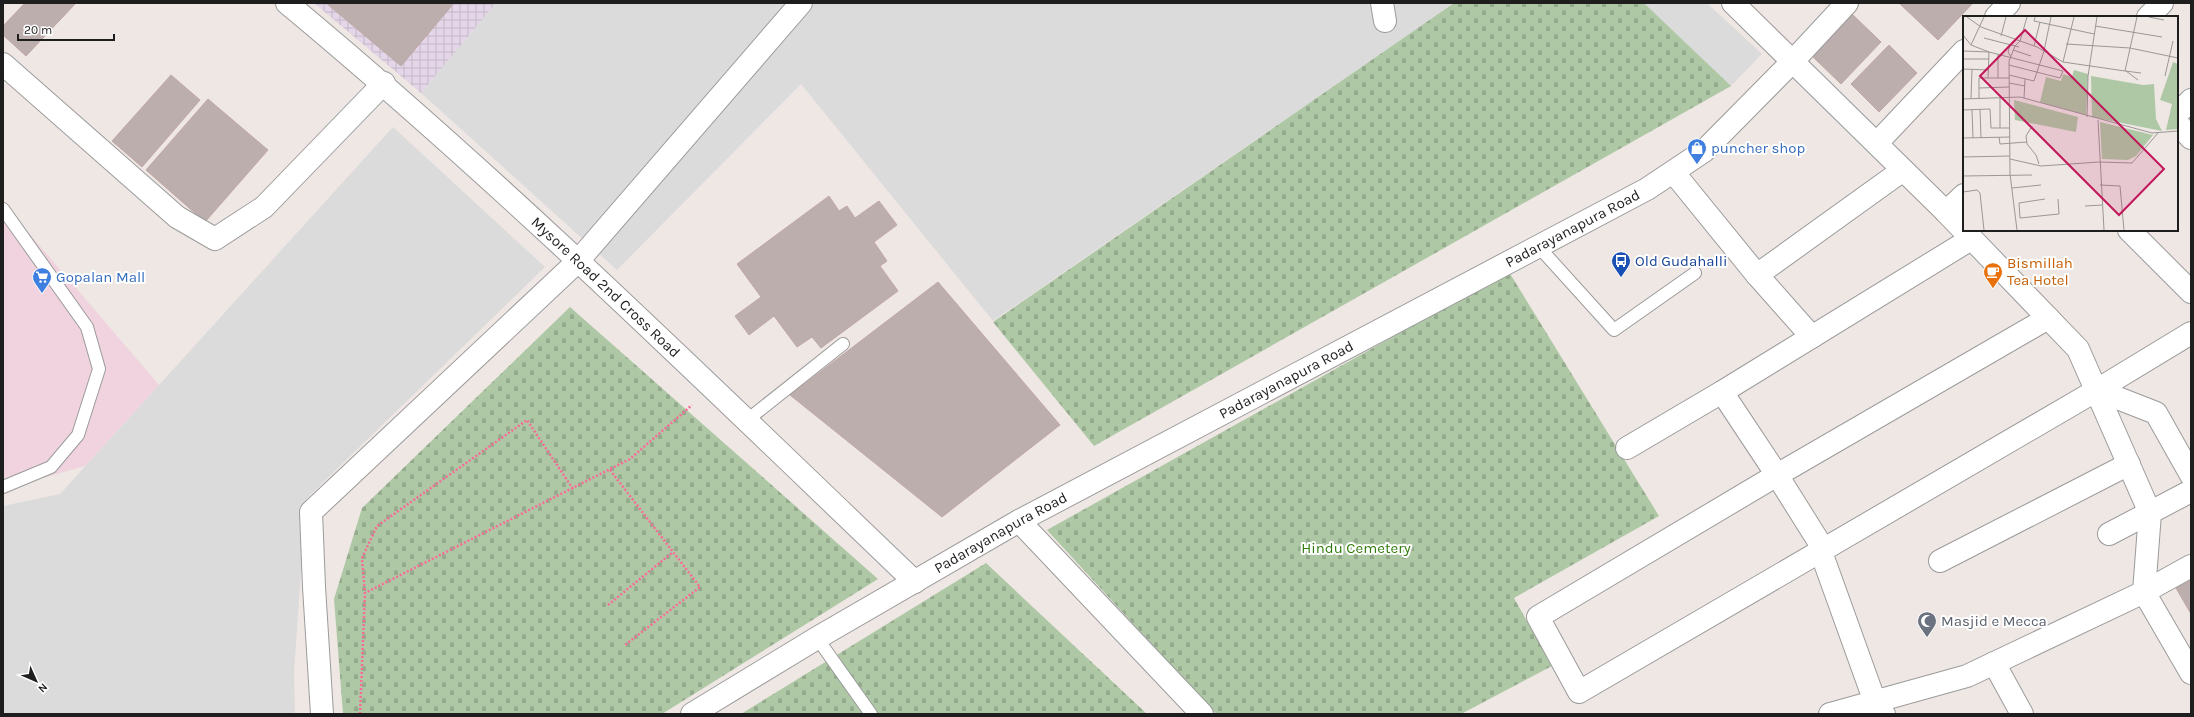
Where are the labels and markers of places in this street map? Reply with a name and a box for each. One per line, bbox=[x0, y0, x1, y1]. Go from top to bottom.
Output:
shop icon: puncher shop bbox=[1686, 137, 1708, 165]
place label: puncher shop bbox=[1711, 139, 1805, 157]
bus stop icon: Old Gudahalli bbox=[1610, 250, 1632, 278]
place label: Old Gudahalli bbox=[1635, 252, 1727, 270]
place label: Bismillah Tea Hotel bbox=[2007, 254, 2073, 289]
cafe icon: Bismillah Tea Hotel bbox=[1982, 261, 2004, 289]
supermarket icon: Gopalan Mall bbox=[31, 266, 53, 294]
place label: Gopalan Mall bbox=[56, 268, 145, 286]
mosque icon: Masjid e Mecca bbox=[1916, 610, 1938, 638]
place label: Masjid e Mecca bbox=[1941, 612, 2047, 630]

